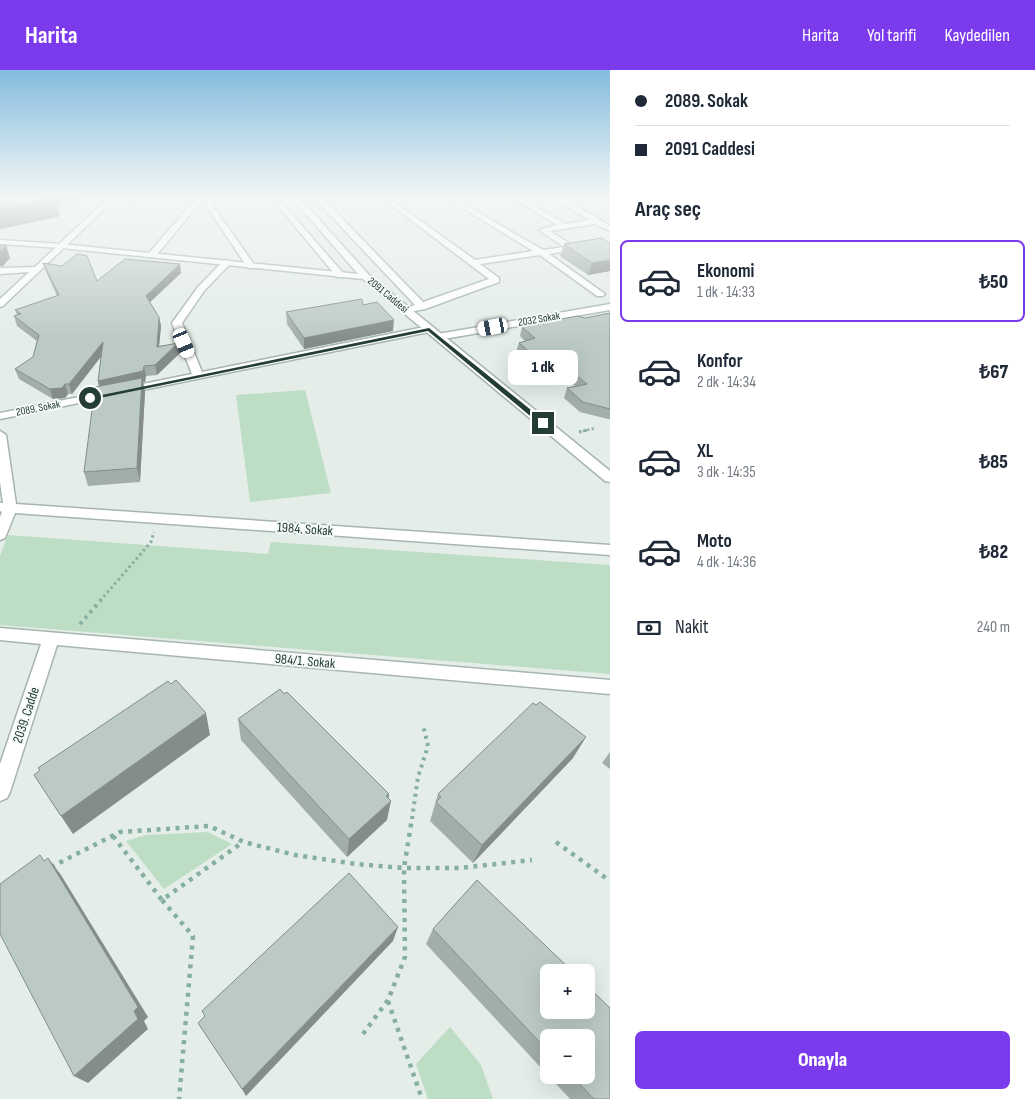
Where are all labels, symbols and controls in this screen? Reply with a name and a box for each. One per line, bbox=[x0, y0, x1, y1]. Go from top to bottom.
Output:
text: Harita bbox=[25, 21, 78, 50]
text: Harita bbox=[802, 25, 839, 46]
text: Yol tarifi bbox=[867, 25, 916, 46]
text: Kaydedilen bbox=[944, 25, 1010, 46]
text: 2089. Sokak bbox=[665, 90, 748, 113]
text: 2091 Caddesi bbox=[665, 138, 755, 161]
text: Araç seç bbox=[635, 196, 701, 223]
icon: car bbox=[637, 259, 682, 304]
text: Ekonomi bbox=[697, 260, 754, 283]
text: ₺50 bbox=[979, 271, 1008, 294]
street label: 2091 Caddesi bbox=[365, 274, 411, 316]
text: 1 dk · 14:33 bbox=[697, 283, 755, 302]
street label: 2032 Sokak bbox=[517, 309, 562, 329]
car bbox=[476, 317, 509, 337]
car bbox=[171, 326, 196, 360]
icon: car bbox=[637, 349, 682, 394]
callout: 1 dk bbox=[508, 350, 578, 386]
text: Konfor bbox=[697, 350, 743, 373]
text: 1 dk bbox=[531, 358, 555, 377]
text: ₺67 bbox=[979, 361, 1008, 384]
text: 2 dk · 14:34 bbox=[697, 373, 756, 392]
route start bbox=[79, 387, 101, 409]
street label: 2089. Sokak bbox=[15, 397, 62, 419]
route end bbox=[532, 412, 554, 434]
icon: car bbox=[637, 439, 682, 484]
text: XL bbox=[697, 440, 713, 463]
text: ₺85 bbox=[979, 451, 1008, 474]
text: 3 dk · 14:35 bbox=[697, 463, 756, 482]
street label: 1984. Sokak bbox=[276, 519, 334, 539]
icon: car bbox=[637, 529, 682, 574]
text: Moto bbox=[697, 530, 732, 553]
text: ₺82 bbox=[979, 541, 1008, 564]
text: 4 dk · 14:36 bbox=[697, 553, 756, 572]
icon: cash bbox=[635, 614, 663, 642]
text: Nakit bbox=[675, 616, 709, 639]
text: 240 m bbox=[977, 618, 1010, 637]
street label: 984/1. Sokak bbox=[274, 650, 337, 672]
street label: 2039. Cadde bbox=[9, 685, 43, 745]
map controls bbox=[540, 964, 595, 1084]
button: + bbox=[540, 964, 595, 1019]
button: − bbox=[540, 1029, 595, 1084]
button: Onayla bbox=[635, 1031, 1010, 1089]

